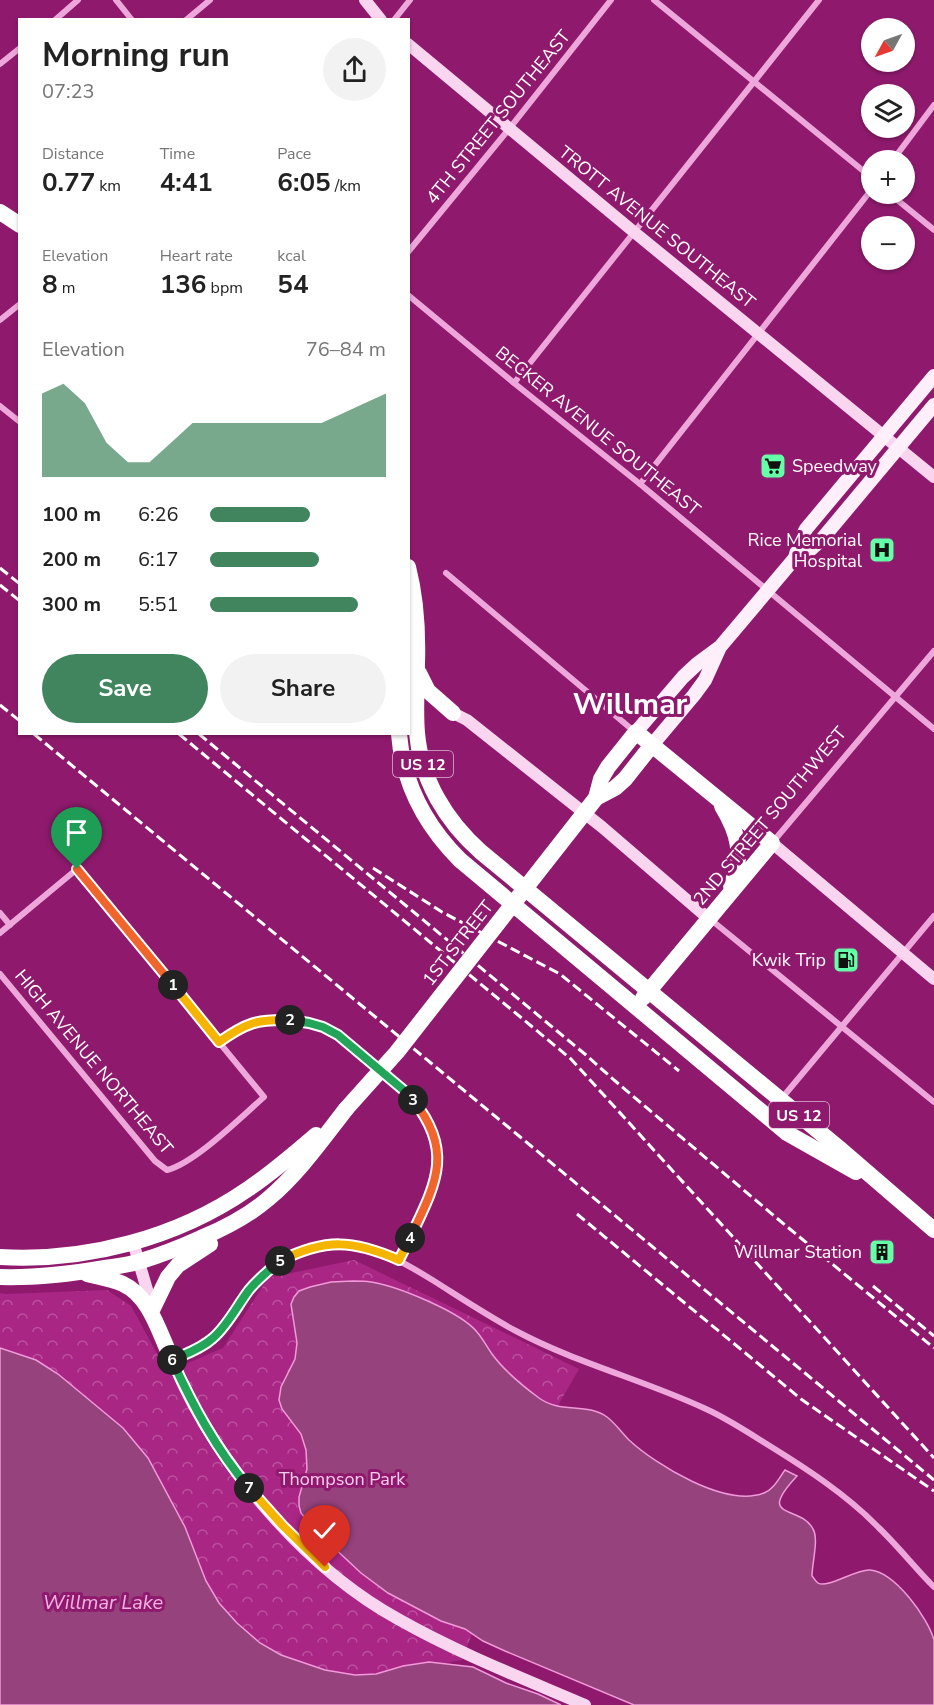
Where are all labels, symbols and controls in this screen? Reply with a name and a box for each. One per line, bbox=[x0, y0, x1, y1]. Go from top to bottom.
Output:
north arrow bbox=[861, 18, 915, 72]
map controls bbox=[861, 18, 915, 270]
street label: 4TH STREET SOUTHEAST bbox=[420, 25, 576, 209]
text: Morning run bbox=[42, 33, 230, 78]
button: share bbox=[323, 38, 386, 101]
text: 07:23 bbox=[42, 78, 95, 105]
button: layers bbox=[861, 84, 915, 138]
street label: TROTT AVENUE SOUTHEAST bbox=[554, 140, 760, 314]
text: Distance bbox=[42, 143, 104, 165]
text: Time bbox=[160, 143, 195, 165]
text: Pace bbox=[277, 143, 311, 165]
button: + bbox=[861, 150, 915, 204]
text: 0.77 bbox=[42, 165, 95, 200]
text: 4:41 bbox=[160, 165, 213, 200]
text: 6:05 bbox=[277, 165, 331, 200]
text: km bbox=[95, 175, 121, 197]
text: /km bbox=[331, 175, 361, 197]
button: − bbox=[861, 216, 915, 270]
text: Elevation bbox=[42, 245, 108, 267]
text: Heart rate bbox=[160, 245, 233, 267]
text: kcal bbox=[277, 245, 306, 267]
text: 8 bbox=[42, 267, 58, 302]
text: 136 bbox=[160, 267, 206, 302]
text: 54 bbox=[277, 267, 309, 302]
text: m bbox=[58, 277, 75, 299]
text: bpm bbox=[206, 277, 243, 299]
text: Elevation bbox=[42, 336, 125, 363]
text: 76–84 m bbox=[306, 336, 386, 363]
street label: BECKER AVENUE SOUTHEAST bbox=[491, 341, 706, 521]
supermarket icon: Speedway bbox=[758, 451, 788, 481]
place label: Speedway bbox=[792, 454, 878, 478]
text: 100 m bbox=[42, 501, 101, 528]
text: 6:26 bbox=[138, 501, 179, 528]
place label: Rice Memorial Hospital bbox=[748, 528, 863, 573]
hospital icon: Rice Memorial Hospital bbox=[867, 535, 897, 565]
text: 200 m bbox=[42, 546, 101, 573]
text: 6:17 bbox=[138, 546, 179, 573]
text: 300 m bbox=[42, 591, 101, 618]
text: 5:51 bbox=[138, 591, 179, 618]
button: Save bbox=[42, 654, 208, 723]
button: Share bbox=[220, 654, 386, 723]
district label: Willmar bbox=[573, 684, 688, 725]
street label: 2ND STREET SOUTHWEST bbox=[688, 721, 852, 910]
road number: US 12 bbox=[393, 751, 453, 777]
pin bbox=[51, 807, 102, 869]
icon: arrive bbox=[60, 816, 93, 849]
street label: 1ST STREET bbox=[417, 895, 499, 991]
fuel station icon: Kwik Trip bbox=[831, 945, 861, 975]
place label: Kwik Trip bbox=[752, 948, 826, 972]
street label: HIGH AVENUE NORTHEAST bbox=[9, 964, 179, 1160]
pin: 1 bbox=[158, 970, 188, 1000]
text: 1 bbox=[168, 974, 178, 996]
pin: 2 bbox=[275, 1005, 305, 1035]
text: 2 bbox=[285, 1009, 295, 1031]
pin: 3 bbox=[398, 1085, 428, 1115]
text: 3 bbox=[408, 1089, 418, 1111]
road number: US 12 bbox=[769, 1102, 829, 1128]
pin: 4 bbox=[395, 1223, 425, 1253]
text: 4 bbox=[405, 1227, 415, 1249]
building icon: Willmar Station bbox=[867, 1237, 897, 1267]
place label: Willmar Station bbox=[734, 1240, 862, 1264]
pin: 5 bbox=[265, 1246, 295, 1276]
text: 5 bbox=[275, 1250, 285, 1272]
pin: 6 bbox=[157, 1345, 187, 1375]
text: 6 bbox=[167, 1349, 177, 1371]
park label: Thompson Park bbox=[279, 1467, 406, 1491]
pin: 7 bbox=[234, 1473, 264, 1503]
text: 7 bbox=[244, 1477, 254, 1499]
pin bbox=[299, 1505, 350, 1567]
icon: check bbox=[308, 1514, 341, 1547]
water label: Willmar Lake bbox=[43, 1589, 164, 1616]

